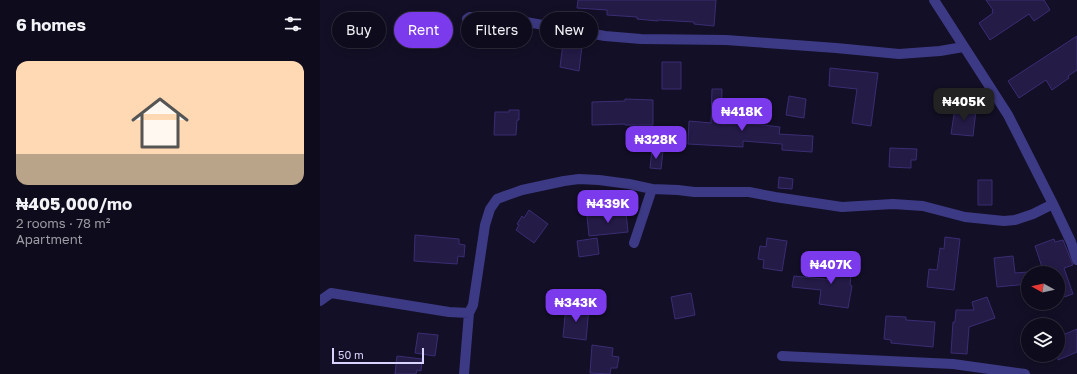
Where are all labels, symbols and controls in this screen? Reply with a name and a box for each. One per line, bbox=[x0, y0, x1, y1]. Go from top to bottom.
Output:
chip: Buy bbox=[332, 12, 386, 48]
chip: Rent bbox=[394, 12, 453, 48]
chip: Filters bbox=[461, 12, 532, 48]
chip: New bbox=[540, 12, 598, 48]
icon: filters bbox=[282, 13, 304, 35]
text: 6 homes bbox=[16, 14, 86, 35]
icon: home bbox=[124, 87, 196, 159]
pin: ₦405K bbox=[936, 88, 992, 122]
text: ₦405K bbox=[942, 93, 986, 109]
pin: ₦418K bbox=[714, 98, 770, 132]
text: ₦418K bbox=[721, 103, 763, 119]
pin: ₦328K bbox=[628, 126, 684, 160]
text: ₦328K bbox=[635, 131, 678, 147]
pin: ₦439K bbox=[580, 190, 636, 224]
text: ₦405,000/mo bbox=[16, 193, 132, 214]
text: ₦439K bbox=[586, 195, 630, 211]
text: 2 rooms · 78 m² bbox=[16, 215, 110, 231]
text: Apartment bbox=[16, 231, 83, 247]
pin: ₦407K bbox=[803, 251, 859, 285]
text: ₦407K bbox=[810, 256, 852, 272]
north arrow bbox=[1021, 266, 1065, 310]
map controls bbox=[1021, 266, 1065, 362]
pin: ₦343K bbox=[548, 289, 604, 323]
text: ₦343K bbox=[555, 294, 597, 310]
button: layers bbox=[1021, 318, 1065, 362]
scale bar bbox=[332, 346, 424, 365]
text: 50 m bbox=[338, 348, 364, 361]

